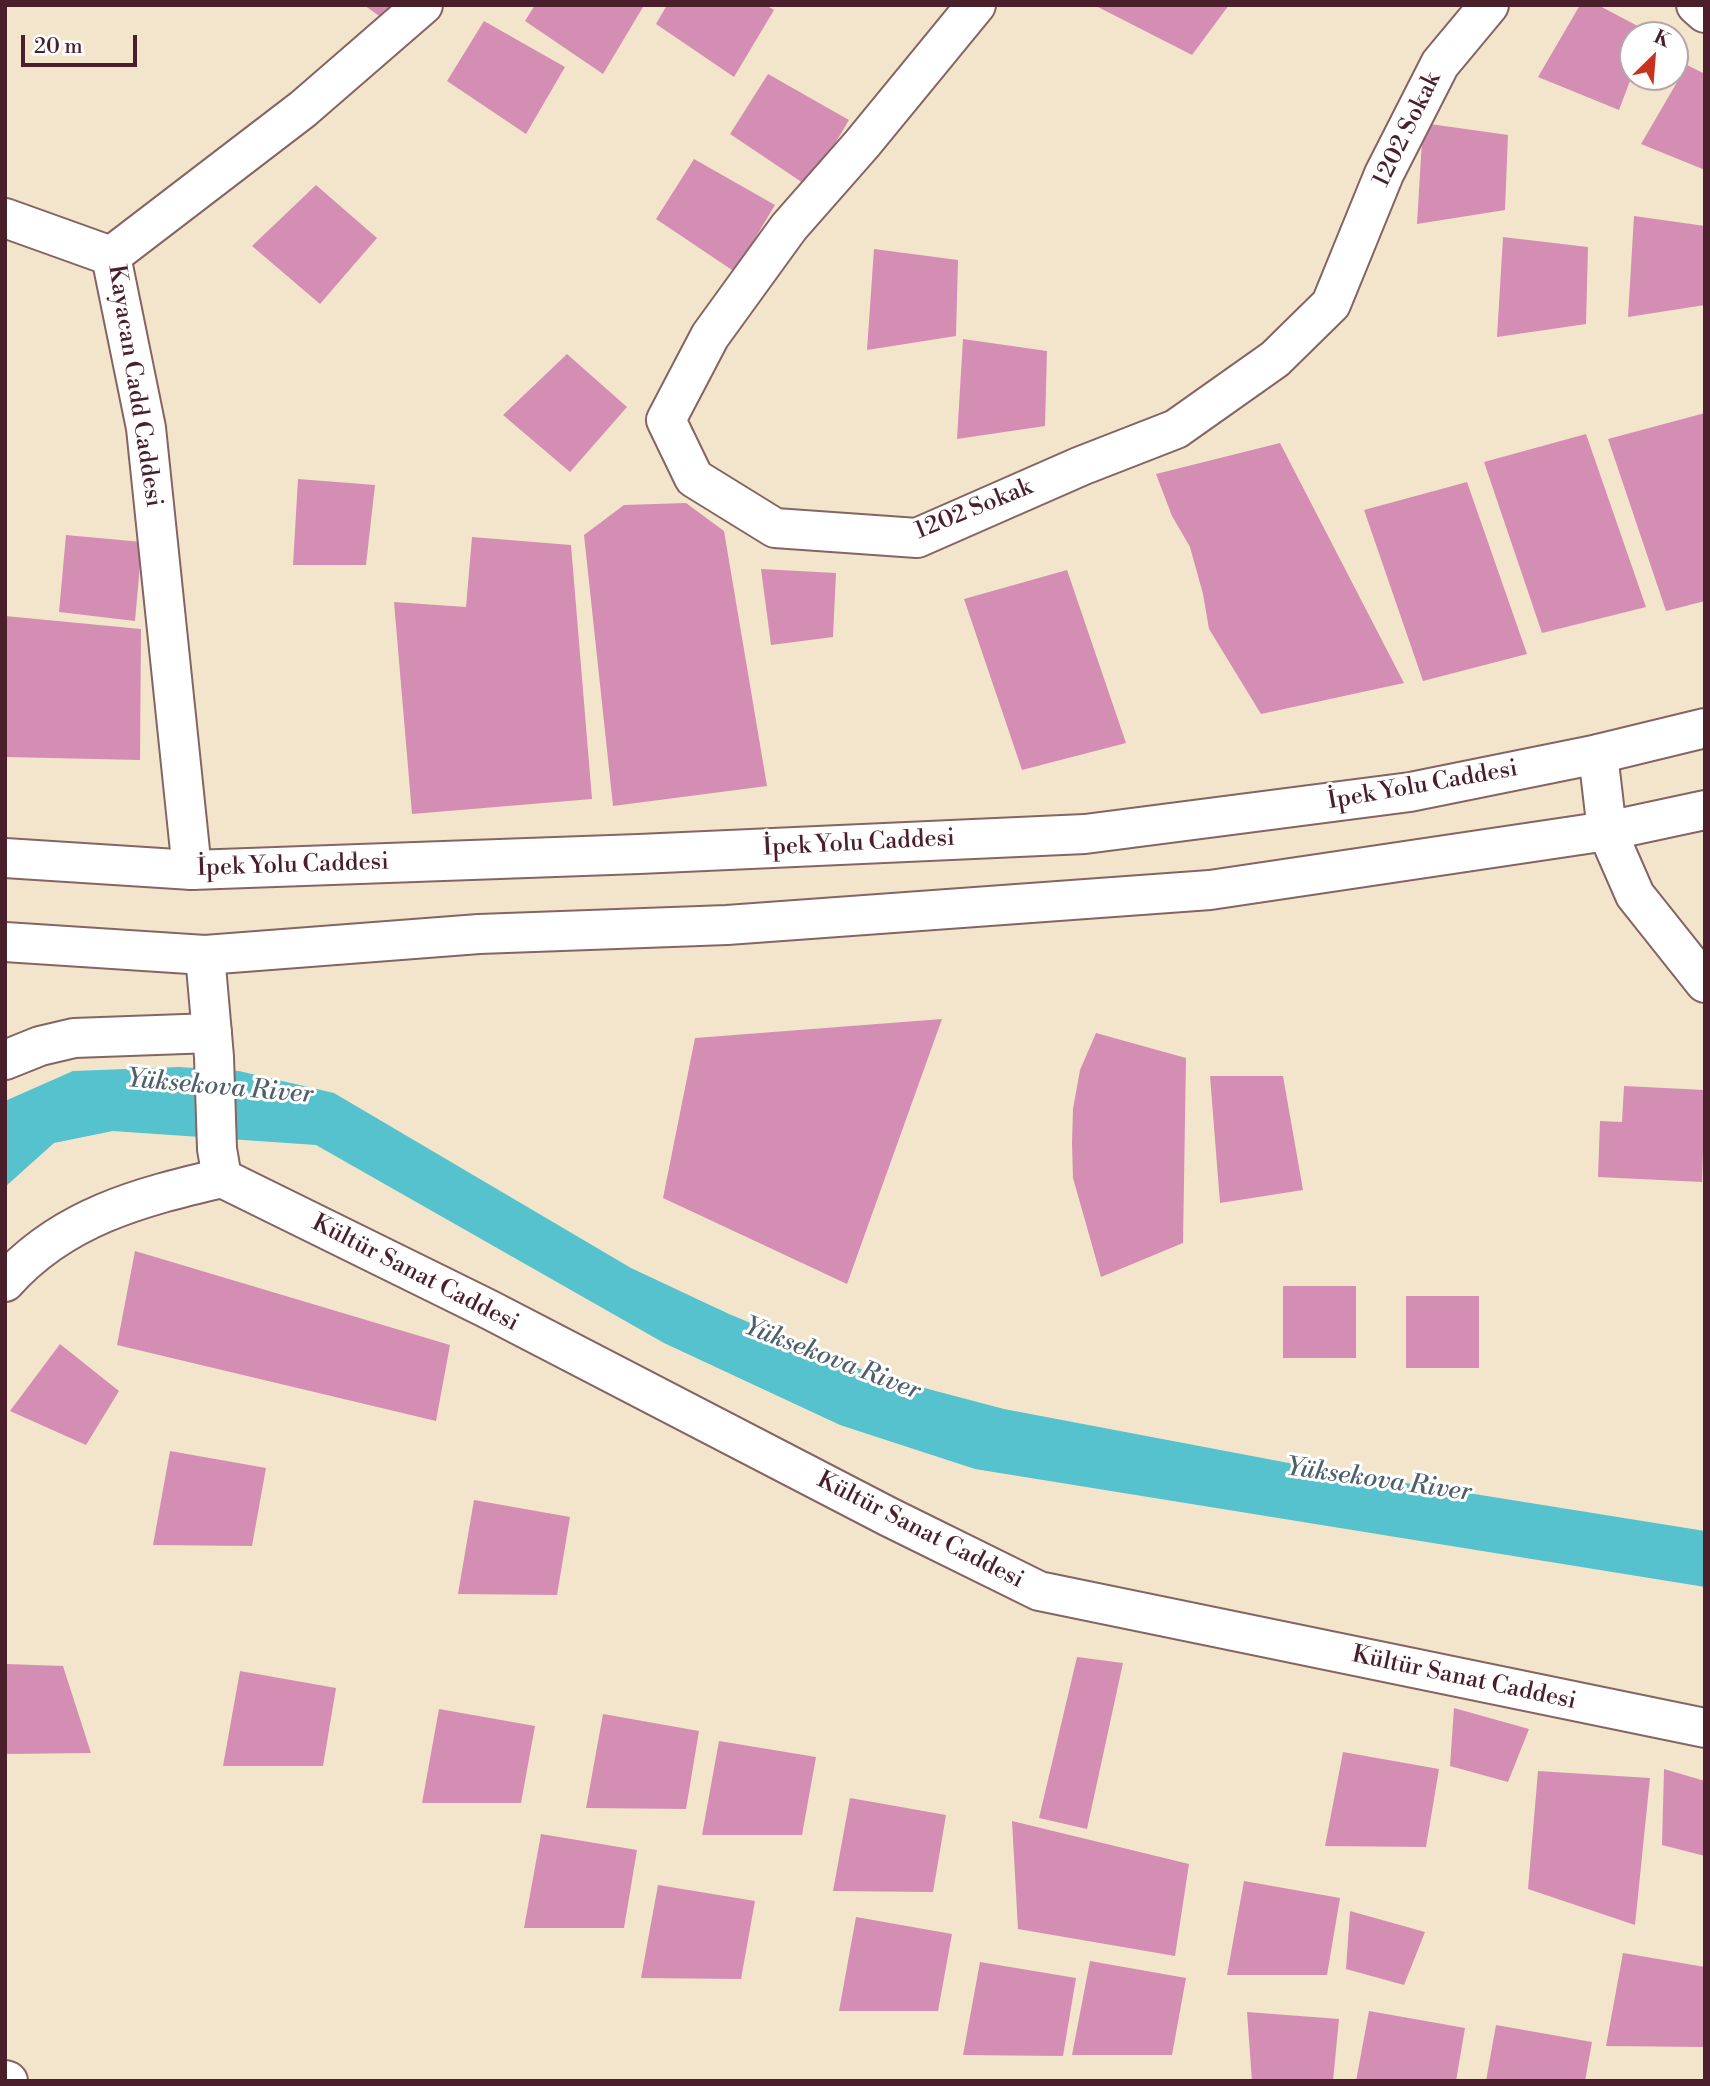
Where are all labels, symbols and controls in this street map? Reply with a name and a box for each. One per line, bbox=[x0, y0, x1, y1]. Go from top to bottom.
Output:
scale bar bbox=[24, 21, 140, 65]
north arrow bbox=[1619, 21, 1689, 91]
text: K bbox=[1650, 25, 1674, 53]
text: 20 m bbox=[34, 34, 83, 60]
street label: 1202 Sokak bbox=[1368, 68, 1448, 192]
street label: Kayacan Cadd Caddesi bbox=[101, 263, 167, 509]
street label: 1202 Sokak bbox=[911, 473, 1037, 547]
street label: İpek Yolu Caddesi bbox=[1326, 755, 1520, 817]
street label: İpek Yolu Caddesi bbox=[762, 825, 956, 863]
street label: İpek Yolu Caddesi bbox=[196, 848, 390, 884]
water label: Yüksekova River bbox=[126, 1064, 314, 1112]
street label: Kültür Sanat Caddesi bbox=[307, 1209, 523, 1339]
water label: Yüksekova River bbox=[739, 1312, 925, 1408]
water label: Yüksekova River bbox=[1284, 1453, 1474, 1509]
street label: Kültür Sanat Caddesi bbox=[812, 1466, 1028, 1596]
street label: Kültür Sanat Caddesi bbox=[1349, 1641, 1579, 1717]

